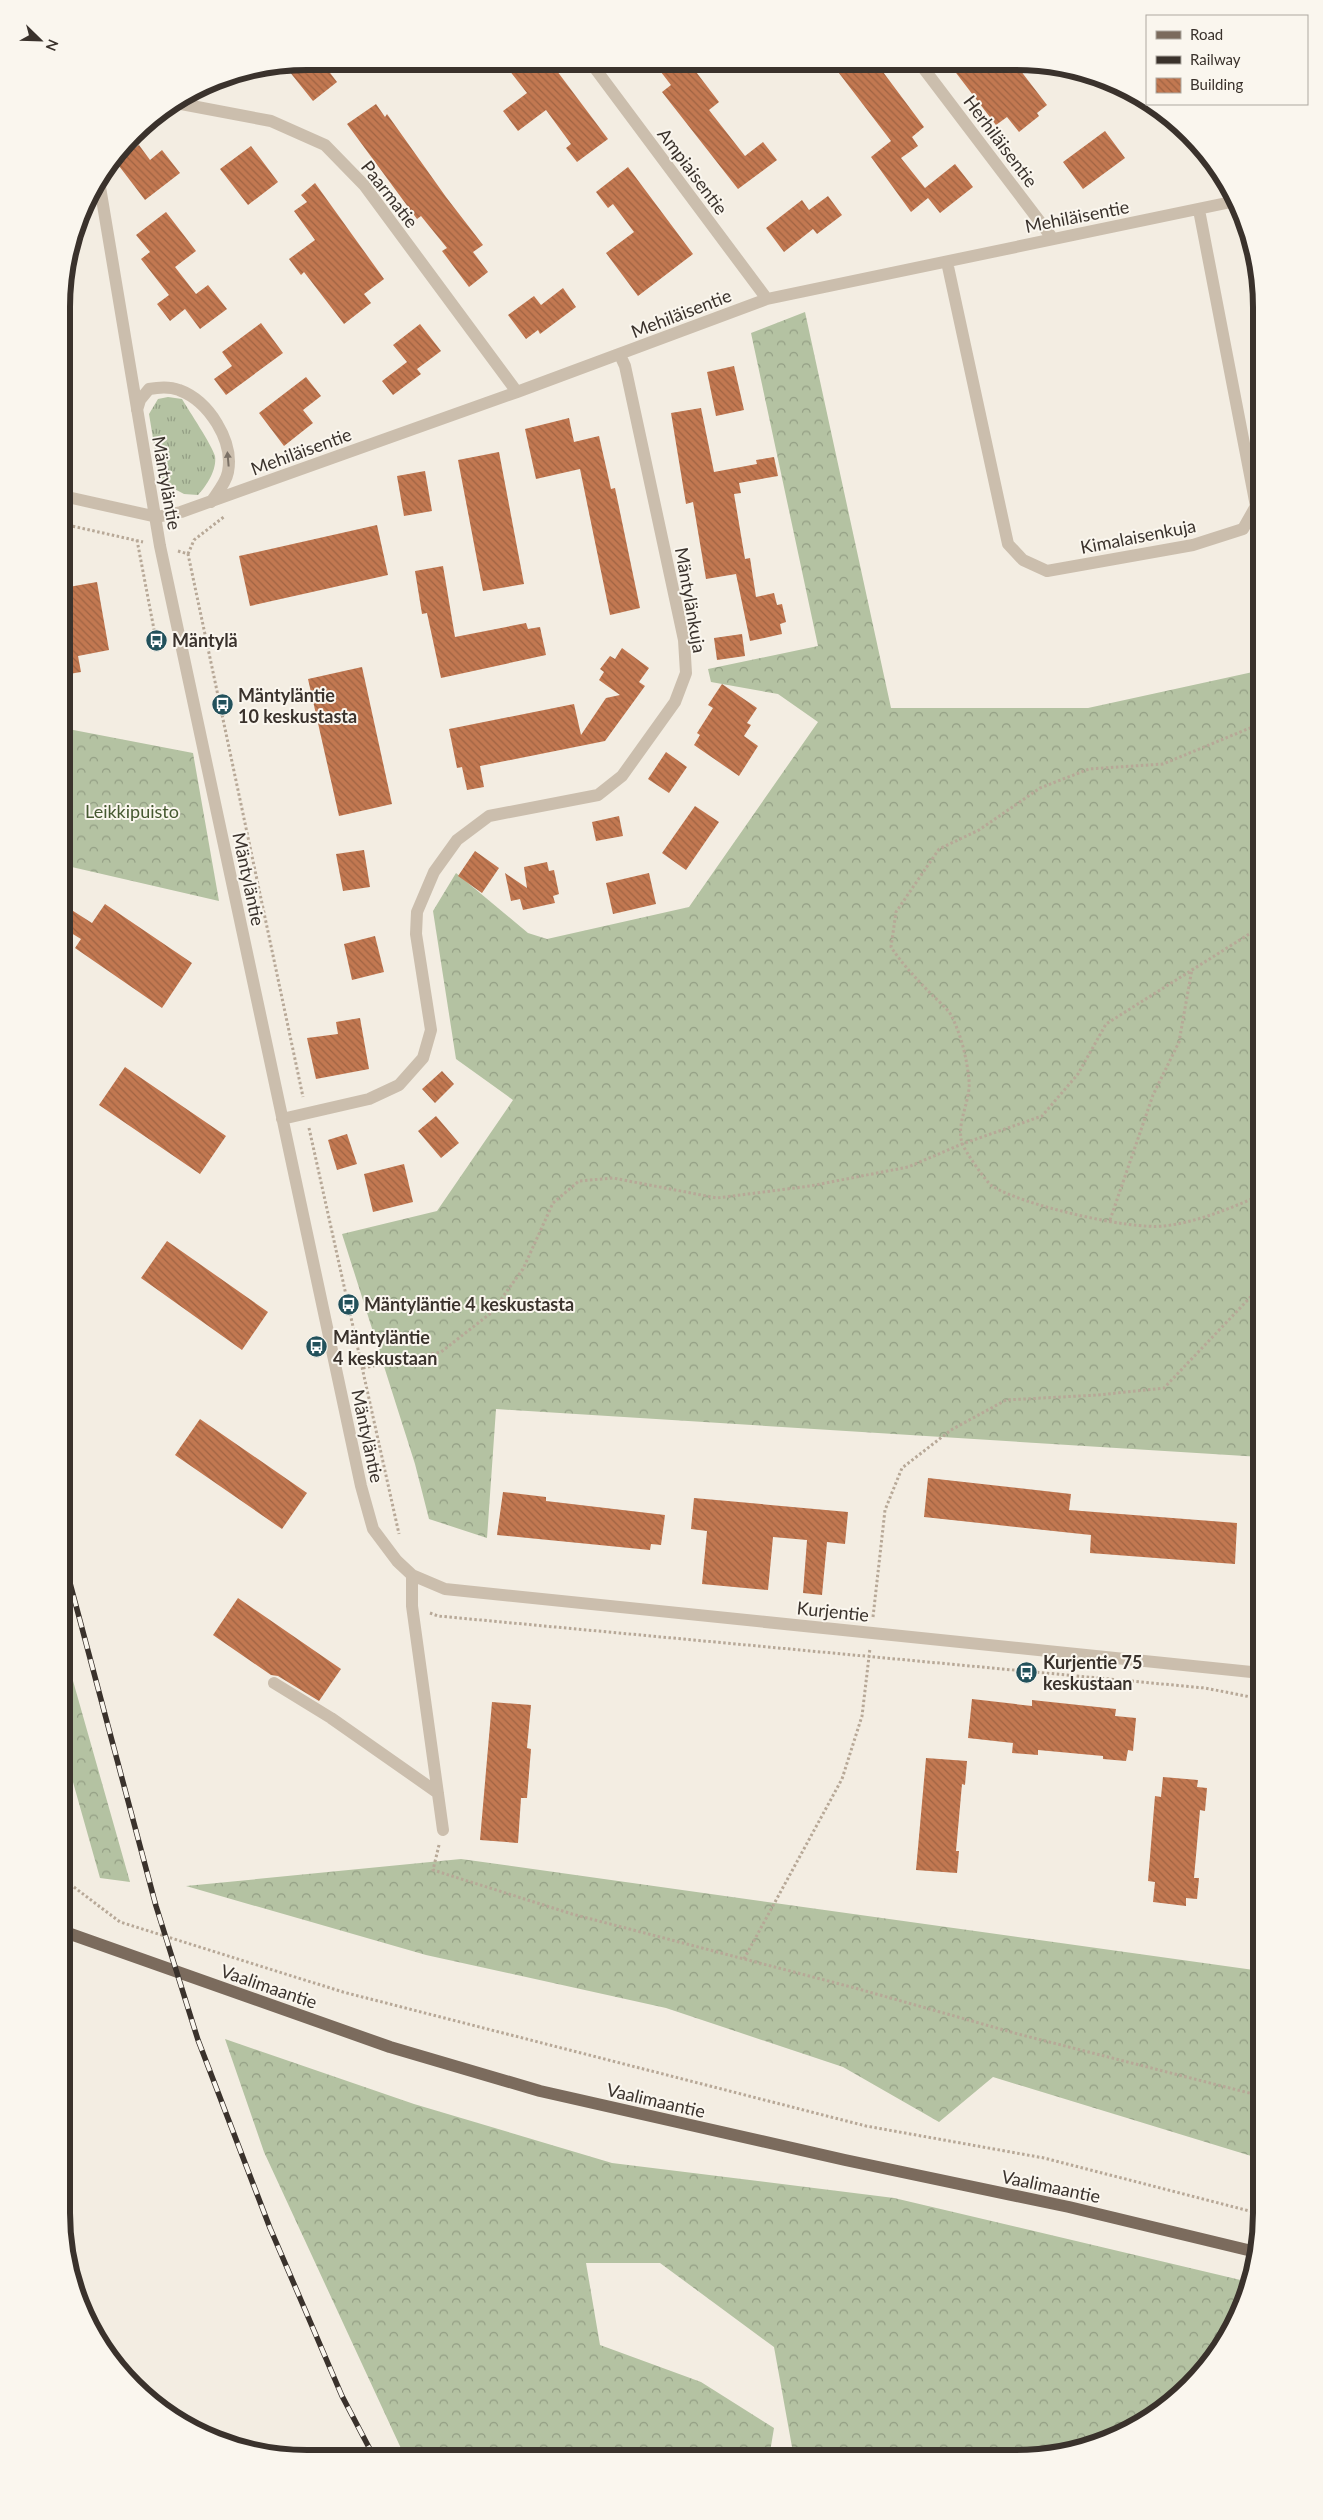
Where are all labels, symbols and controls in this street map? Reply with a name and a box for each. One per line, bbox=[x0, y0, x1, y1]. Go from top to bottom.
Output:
north arrow bbox=[15, 15, 65, 65]
legend bbox=[1146, 15, 1308, 105]
text: Road bbox=[1190, 25, 1223, 43]
text: N bbox=[42, 37, 62, 54]
text: Railway bbox=[1190, 50, 1241, 68]
text: Building bbox=[1190, 75, 1243, 93]
street label: Herhiläisentie bbox=[959, 91, 1043, 191]
street label: Ampiaisentie bbox=[653, 123, 733, 219]
street label: Paarmatie bbox=[357, 156, 423, 232]
street label: Mehiläisentie bbox=[1023, 195, 1131, 237]
street label: Mehiläisentie bbox=[628, 284, 734, 342]
street label: Mehiläisentie bbox=[248, 423, 354, 479]
street label: Mäntyläntie bbox=[148, 434, 186, 532]
one-way arrow bbox=[223, 450, 231, 466]
street label: Kimalaisenkuja bbox=[1078, 514, 1198, 558]
street label: Mäntylänkuja bbox=[671, 546, 711, 654]
bus stop icon: Mäntylä bbox=[144, 628, 168, 652]
place label: Mäntylä bbox=[172, 629, 238, 651]
place label: Mäntyläntie 10 keskustasta bbox=[238, 684, 357, 727]
bus stop icon: Mäntyläntie 10 keskustasta bbox=[210, 693, 234, 717]
park label: Leikkipuisto bbox=[85, 800, 179, 822]
street label: Mäntyläntie bbox=[228, 830, 270, 928]
bus stop icon: Mäntyläntie 4 keskustasta bbox=[336, 1292, 360, 1316]
place label: Mäntyläntie 4 keskustasta bbox=[364, 1293, 574, 1315]
place label: Mäntyläntie 4 keskustaan bbox=[333, 1326, 437, 1369]
bus stop icon: Mäntyläntie 4 keskustaan bbox=[305, 1335, 329, 1359]
street label: Mäntyläntie bbox=[347, 1387, 389, 1485]
street label: Kurjentie bbox=[796, 1596, 870, 1626]
place label: Kurjentie 75 keskustaan bbox=[1043, 1651, 1142, 1694]
bus stop icon: Kurjentie 75 keskustaan bbox=[1015, 1660, 1039, 1684]
street label: Vaalimaantie bbox=[218, 1959, 320, 2013]
street label: Vaalimaantie bbox=[605, 2078, 707, 2122]
street label: Vaalimaantie bbox=[1000, 2165, 1102, 2207]

